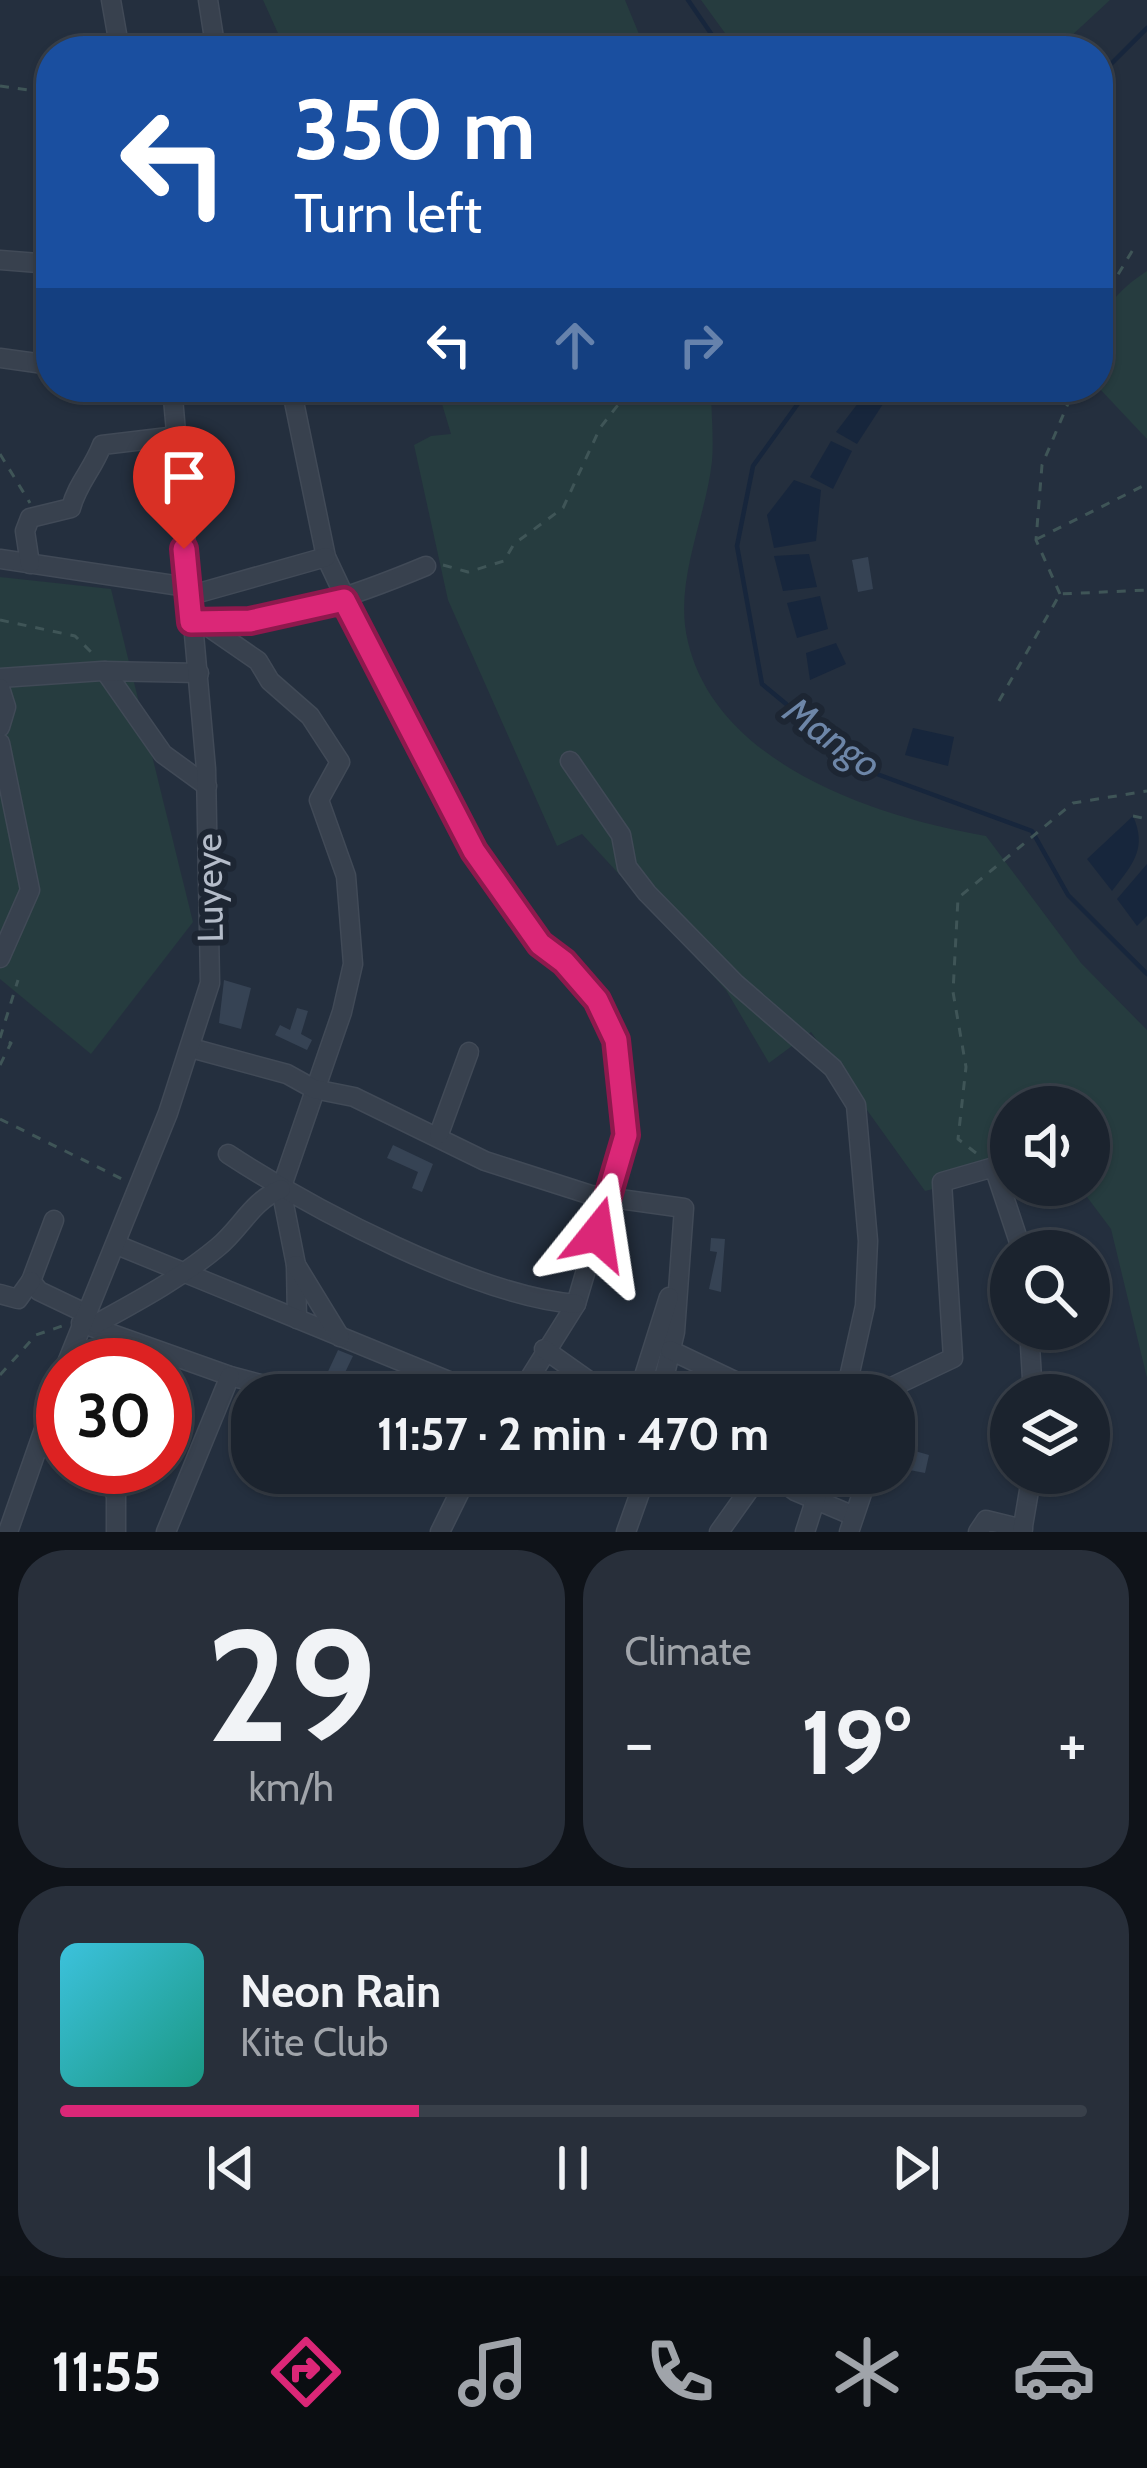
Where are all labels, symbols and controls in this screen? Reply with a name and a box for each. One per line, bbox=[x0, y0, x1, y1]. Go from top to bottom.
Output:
text: 350 m bbox=[294, 78, 536, 180]
icon: left bbox=[96, 84, 252, 240]
text: Turn left bbox=[294, 180, 482, 246]
icon: left bbox=[416, 312, 482, 378]
icon: ahead bbox=[542, 312, 608, 378]
icon: right bbox=[668, 312, 734, 378]
pin bbox=[133, 426, 235, 549]
icon: arrive bbox=[151, 444, 217, 510]
water label: Mango bbox=[774, 685, 891, 788]
street label: Luyeye bbox=[186, 833, 232, 943]
map controls bbox=[990, 1086, 1110, 1494]
button: sound bbox=[990, 1086, 1110, 1206]
position arrow bbox=[534, 1171, 660, 1297]
button: search bbox=[990, 1230, 1110, 1350]
speed limit sign: 30 bbox=[36, 1338, 192, 1494]
button: layers bbox=[990, 1374, 1110, 1494]
text: 11:57 · 2 min · 470 m bbox=[377, 1407, 769, 1461]
text: 29 bbox=[206, 1590, 376, 1780]
text: Climate bbox=[625, 1627, 751, 1675]
text: 19° bbox=[801, 1687, 911, 1797]
text: − bbox=[625, 1702, 654, 1783]
text: + bbox=[1058, 1702, 1087, 1783]
text: km/h bbox=[249, 1763, 334, 1811]
text: Neon Rain bbox=[240, 1964, 441, 2018]
text: Kite Club bbox=[240, 2018, 388, 2066]
icon: previous bbox=[198, 2135, 264, 2201]
icon: pause bbox=[540, 2135, 606, 2201]
icon: next bbox=[883, 2135, 949, 2201]
icon: directions bbox=[264, 2330, 348, 2414]
icon: music bbox=[451, 2330, 535, 2414]
icon: phone bbox=[638, 2330, 722, 2414]
icon: climate bbox=[825, 2330, 909, 2414]
icon: car bbox=[1012, 2330, 1096, 2414]
text: 11:55 bbox=[51, 2339, 161, 2405]

